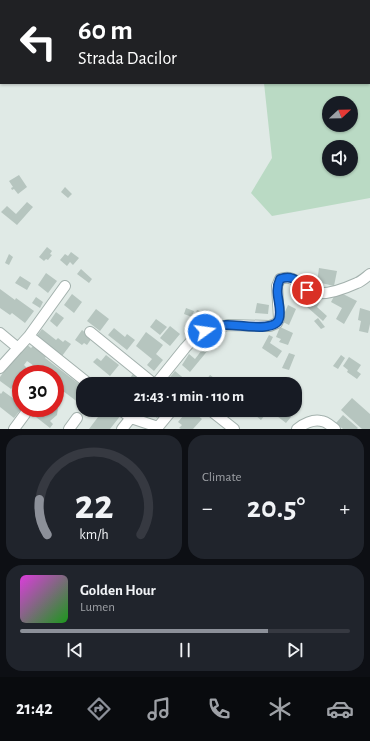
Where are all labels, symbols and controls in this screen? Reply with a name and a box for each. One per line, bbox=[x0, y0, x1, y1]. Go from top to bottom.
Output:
icon: left bbox=[12, 16, 64, 68]
text: 60 m bbox=[78, 17, 133, 45]
text: Strada Dacilor bbox=[78, 50, 177, 68]
north arrow bbox=[322, 96, 358, 132]
map controls bbox=[322, 96, 358, 176]
button: sound bbox=[322, 140, 358, 176]
pin bbox=[290, 273, 324, 307]
icon: arrive bbox=[296, 279, 318, 301]
position arrow bbox=[184, 310, 226, 352]
speed limit sign: 30 bbox=[12, 365, 64, 417]
text: 21:43 · 1 min · 110 m bbox=[134, 389, 244, 404]
text: Climate bbox=[202, 471, 241, 484]
text: 22 bbox=[74, 485, 114, 526]
text: 20.5° bbox=[247, 493, 305, 523]
text: − bbox=[202, 497, 213, 519]
text: + bbox=[339, 497, 350, 519]
text: km/h bbox=[79, 528, 109, 542]
text: Golden Hour bbox=[80, 583, 156, 598]
text: Lumen bbox=[80, 601, 115, 614]
icon: previous bbox=[64, 639, 86, 661]
icon: pause bbox=[174, 639, 196, 661]
icon: next bbox=[284, 639, 306, 661]
icon: directions bbox=[85, 695, 113, 723]
icon: music bbox=[145, 695, 173, 723]
icon: phone bbox=[205, 695, 233, 723]
icon: climate bbox=[266, 695, 294, 723]
icon: car bbox=[326, 695, 354, 723]
text: 21:42 bbox=[16, 700, 53, 718]

